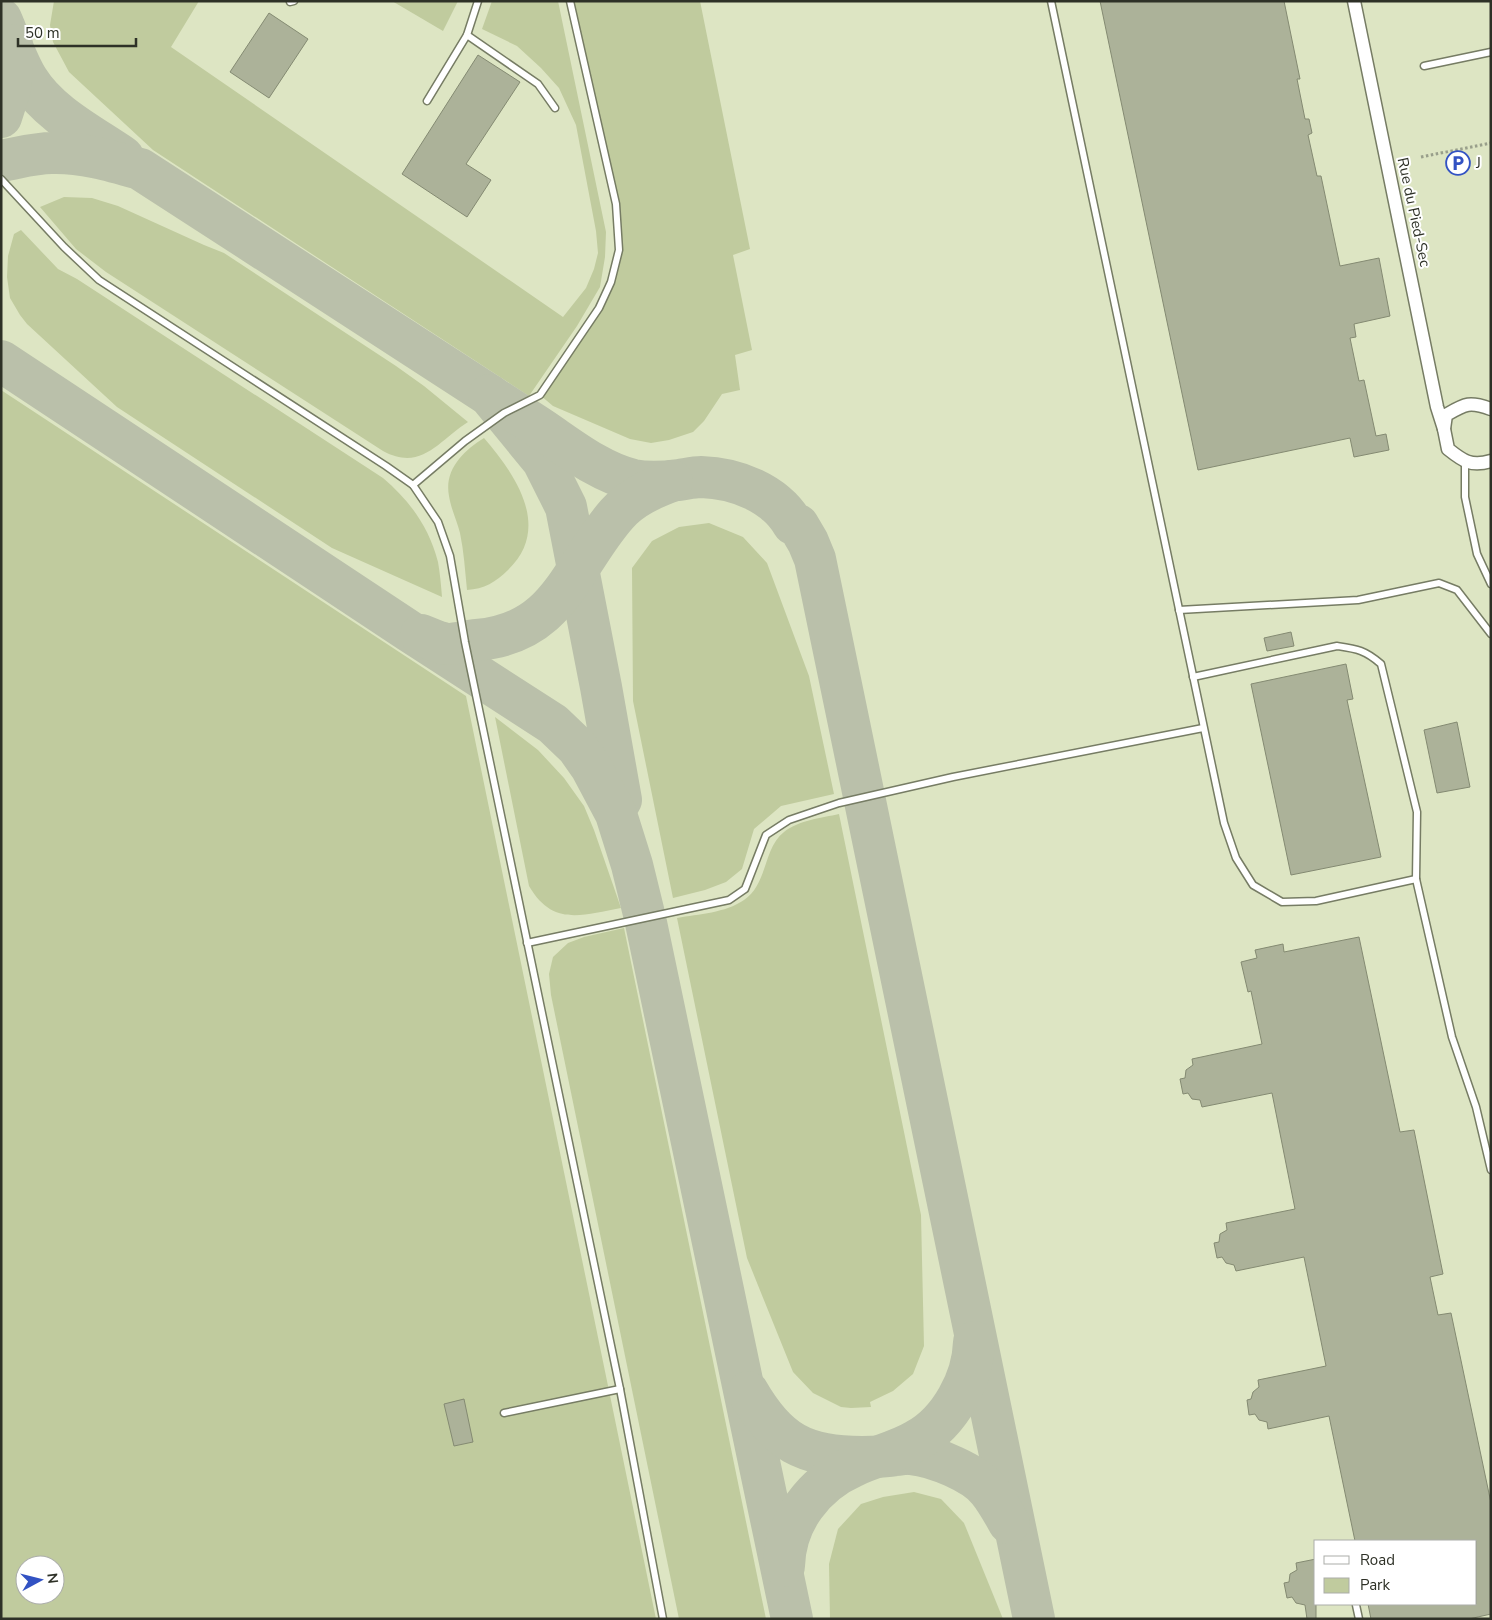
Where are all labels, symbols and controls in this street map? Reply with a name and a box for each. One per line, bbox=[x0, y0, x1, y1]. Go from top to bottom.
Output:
scale bar bbox=[18, 15, 135, 47]
text: 50 m bbox=[25, 23, 60, 43]
parking icon: J bbox=[1445, 150, 1471, 176]
place label: J bbox=[1475, 153, 1481, 173]
street label: Rue du Pied-Sec bbox=[1393, 156, 1435, 269]
legend bbox=[1314, 1540, 1477, 1605]
text: Road bbox=[1360, 1550, 1395, 1570]
north arrow bbox=[15, 1555, 65, 1605]
text: N bbox=[42, 1572, 62, 1585]
text: Park bbox=[1360, 1575, 1390, 1595]

